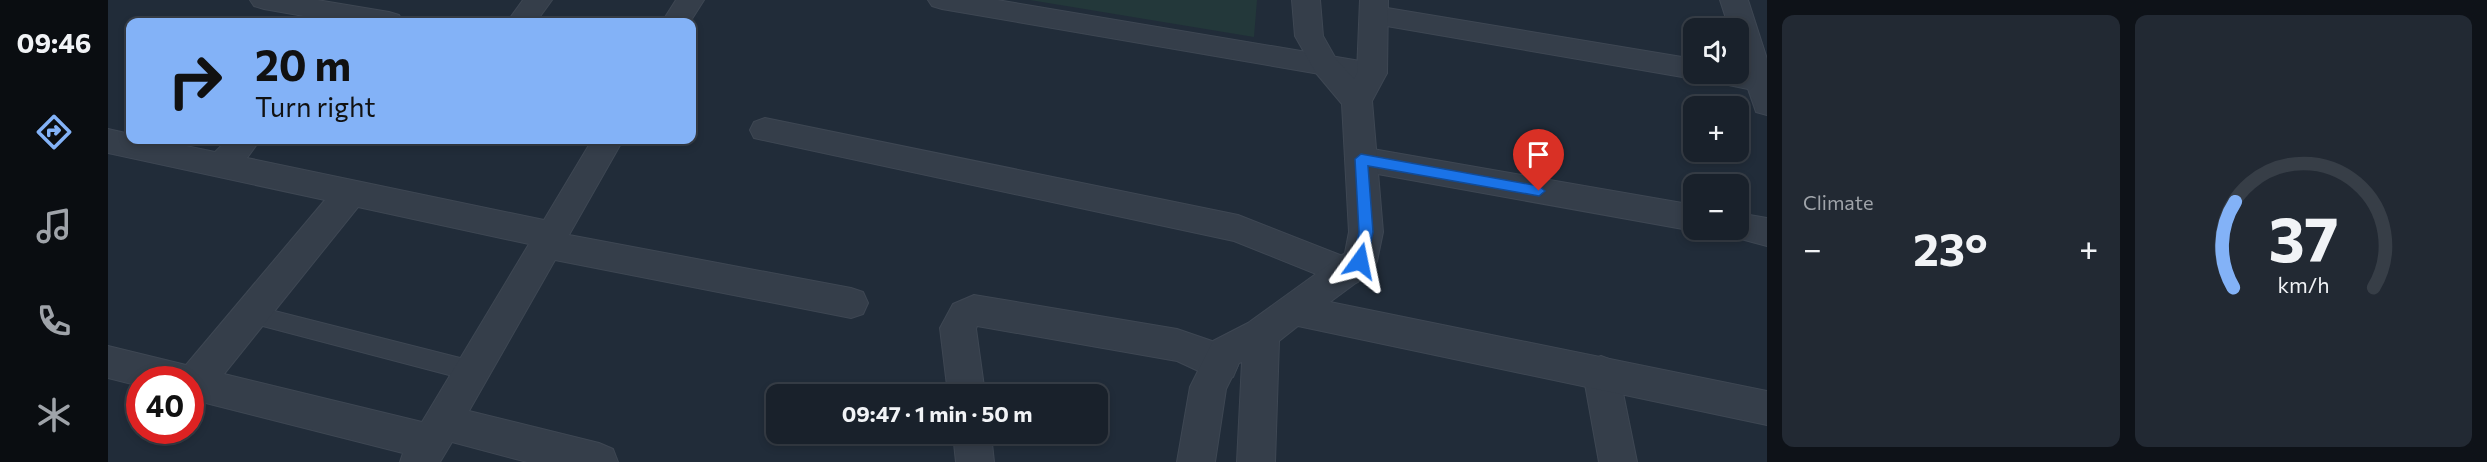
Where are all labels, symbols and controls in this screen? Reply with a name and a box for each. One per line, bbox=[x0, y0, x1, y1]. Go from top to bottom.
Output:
map controls bbox=[1683, 18, 1749, 240]
button: sound bbox=[1683, 18, 1749, 84]
text: 09:46 bbox=[17, 26, 91, 59]
text: 20 m bbox=[255, 38, 351, 90]
icon: right bbox=[156, 42, 234, 120]
text: Turn right bbox=[255, 90, 375, 123]
button: + bbox=[1683, 96, 1749, 162]
icon: directions bbox=[33, 111, 75, 153]
pin bbox=[1513, 129, 1564, 191]
icon: arrive bbox=[1522, 138, 1555, 171]
button: − bbox=[1683, 174, 1749, 240]
text: Climate bbox=[1803, 190, 1873, 214]
text: 37 bbox=[2268, 199, 2338, 275]
icon: music bbox=[33, 205, 75, 247]
text: 23° bbox=[1913, 220, 1988, 275]
text: − bbox=[1803, 227, 1822, 268]
text: + bbox=[2079, 227, 2098, 268]
position arrow bbox=[1328, 229, 1392, 293]
text: km/h bbox=[2277, 271, 2329, 297]
icon: phone bbox=[33, 300, 75, 342]
speed limit sign: 40 bbox=[126, 366, 204, 444]
icon: climate bbox=[33, 394, 75, 436]
text: 09:47 · 1 min · 50 m bbox=[842, 400, 1032, 427]

